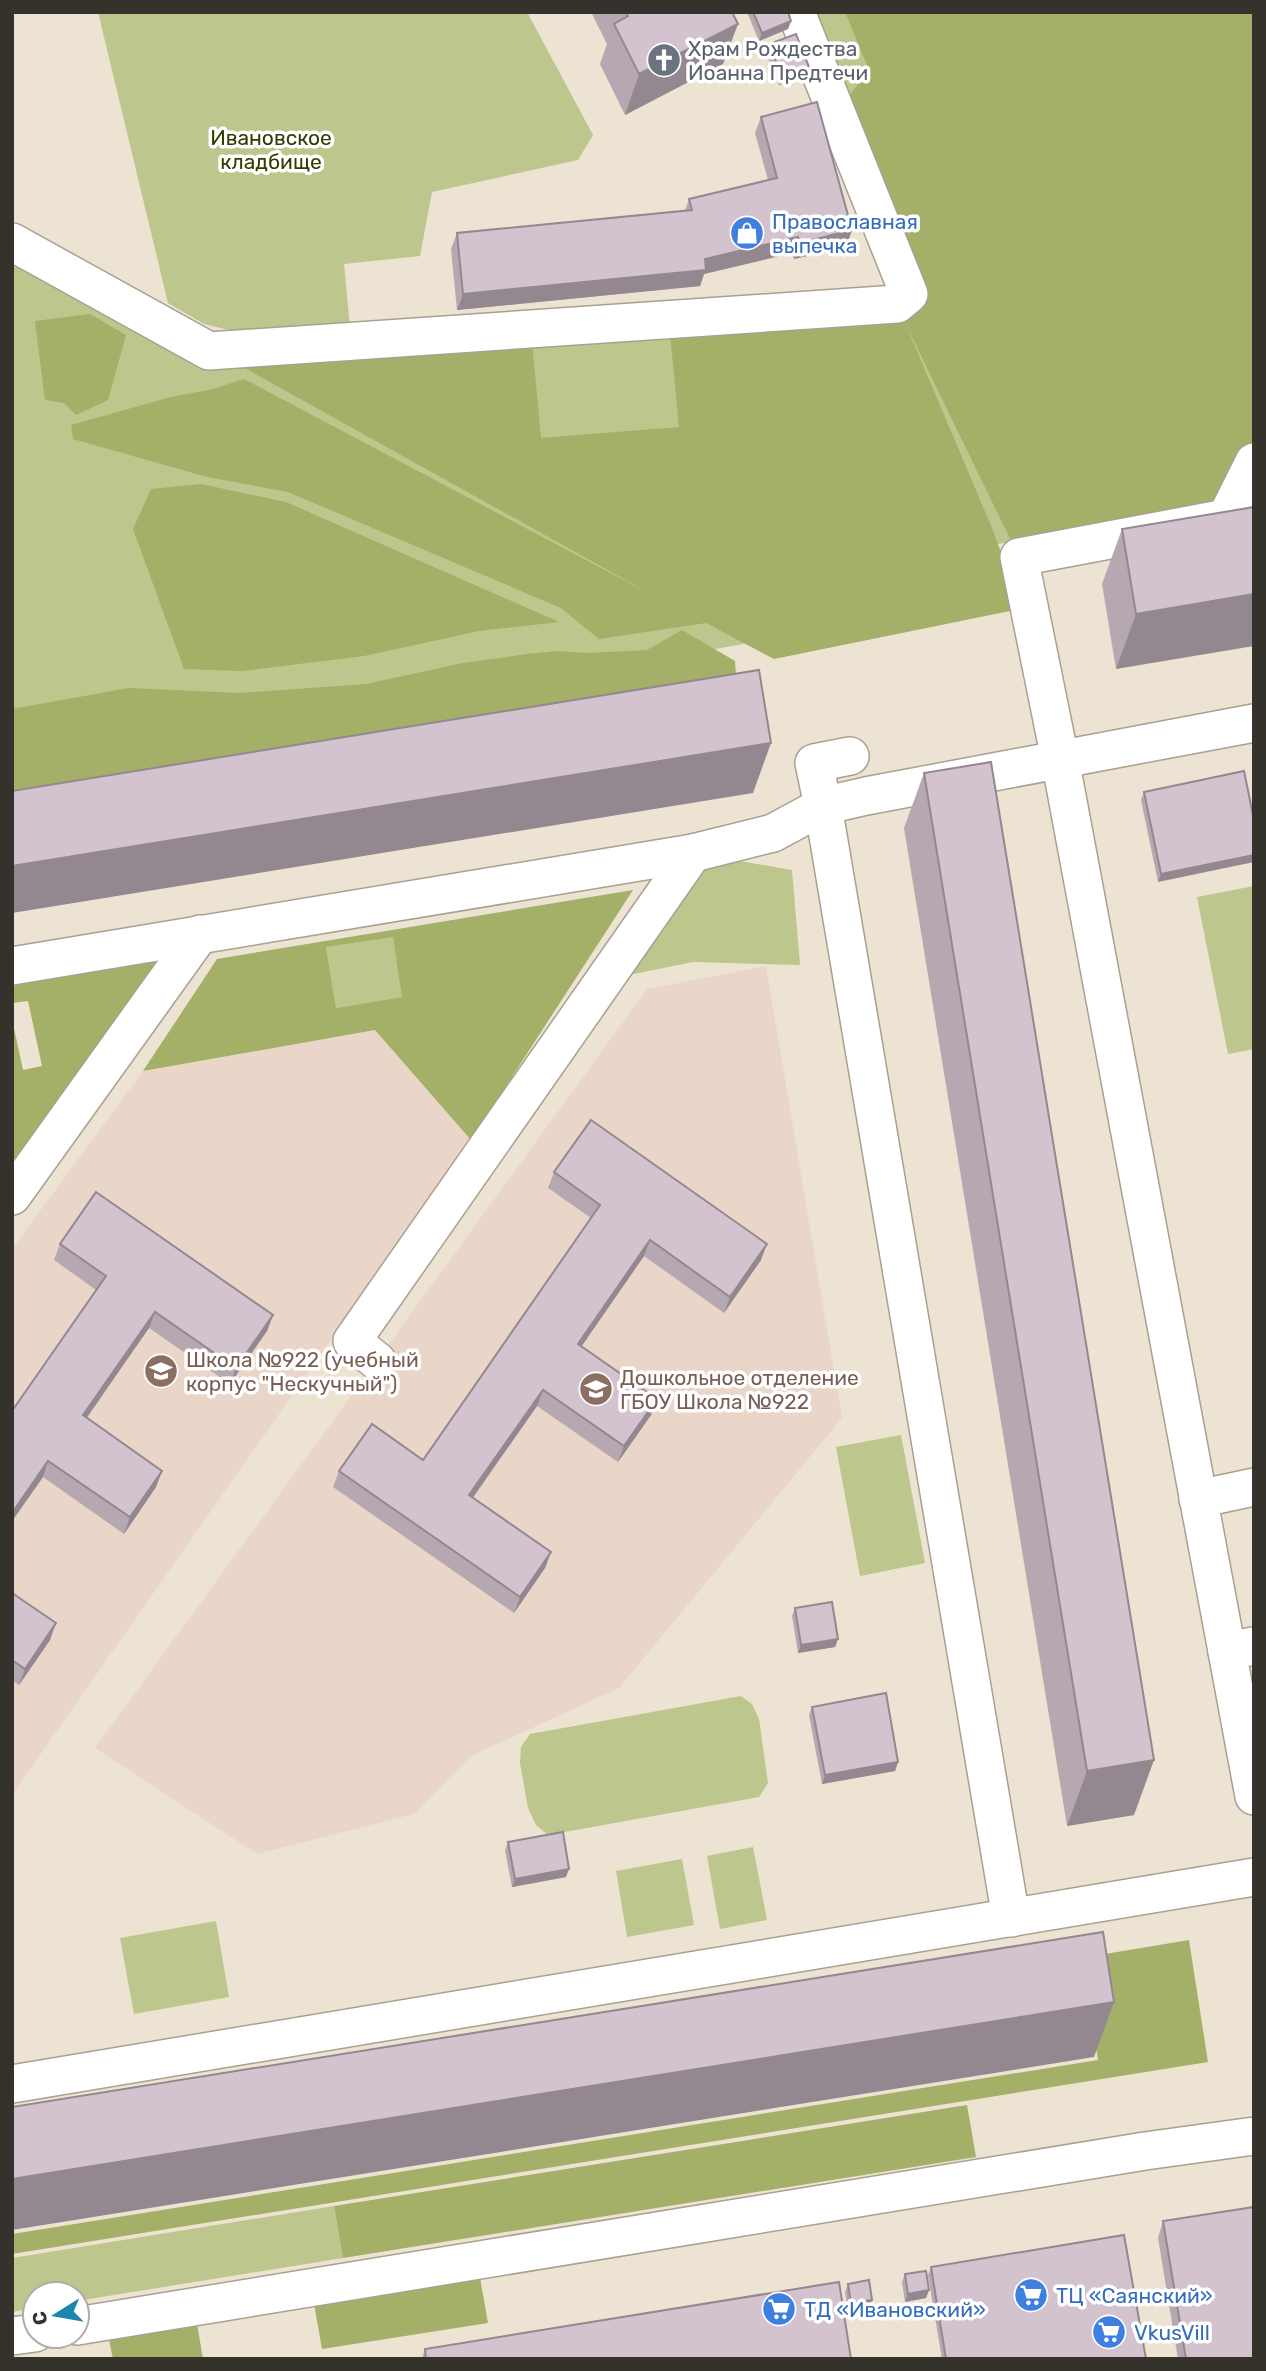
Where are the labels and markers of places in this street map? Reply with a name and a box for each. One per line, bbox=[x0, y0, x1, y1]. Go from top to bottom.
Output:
place label: Храм Рождества Иоанна Предтечи bbox=[688, 36, 868, 85]
church icon: Храм Рождества Иоанна Предтечи bbox=[645, 41, 683, 79]
place label: Православная выпечка bbox=[772, 209, 918, 258]
shop icon: Православная выпечка bbox=[728, 214, 766, 252]
place label: Школа №922 (учебный корпус "Нескучный") bbox=[186, 1347, 419, 1396]
school or university icon: Школа №922 (учебный корпус "Нескучный") bbox=[142, 1352, 180, 1390]
place label: Дошкольное отделение ГБОУ Школа №922 bbox=[620, 1365, 859, 1414]
school or university icon: Дошкольное отделение ГБОУ Школа №922 bbox=[577, 1370, 615, 1408]
supermarket icon: ТЦ «Саянский» bbox=[1012, 2276, 1050, 2314]
place label: ТЦ «Саянский» bbox=[1056, 2283, 1213, 2308]
supermarket icon: ТД «Ивановский» bbox=[760, 2290, 798, 2328]
place label: ТД «Ивановский» bbox=[804, 2297, 986, 2322]
supermarket icon: VkusVill bbox=[1090, 2313, 1128, 2351]
place label: VkusVill bbox=[1134, 2320, 1210, 2345]

